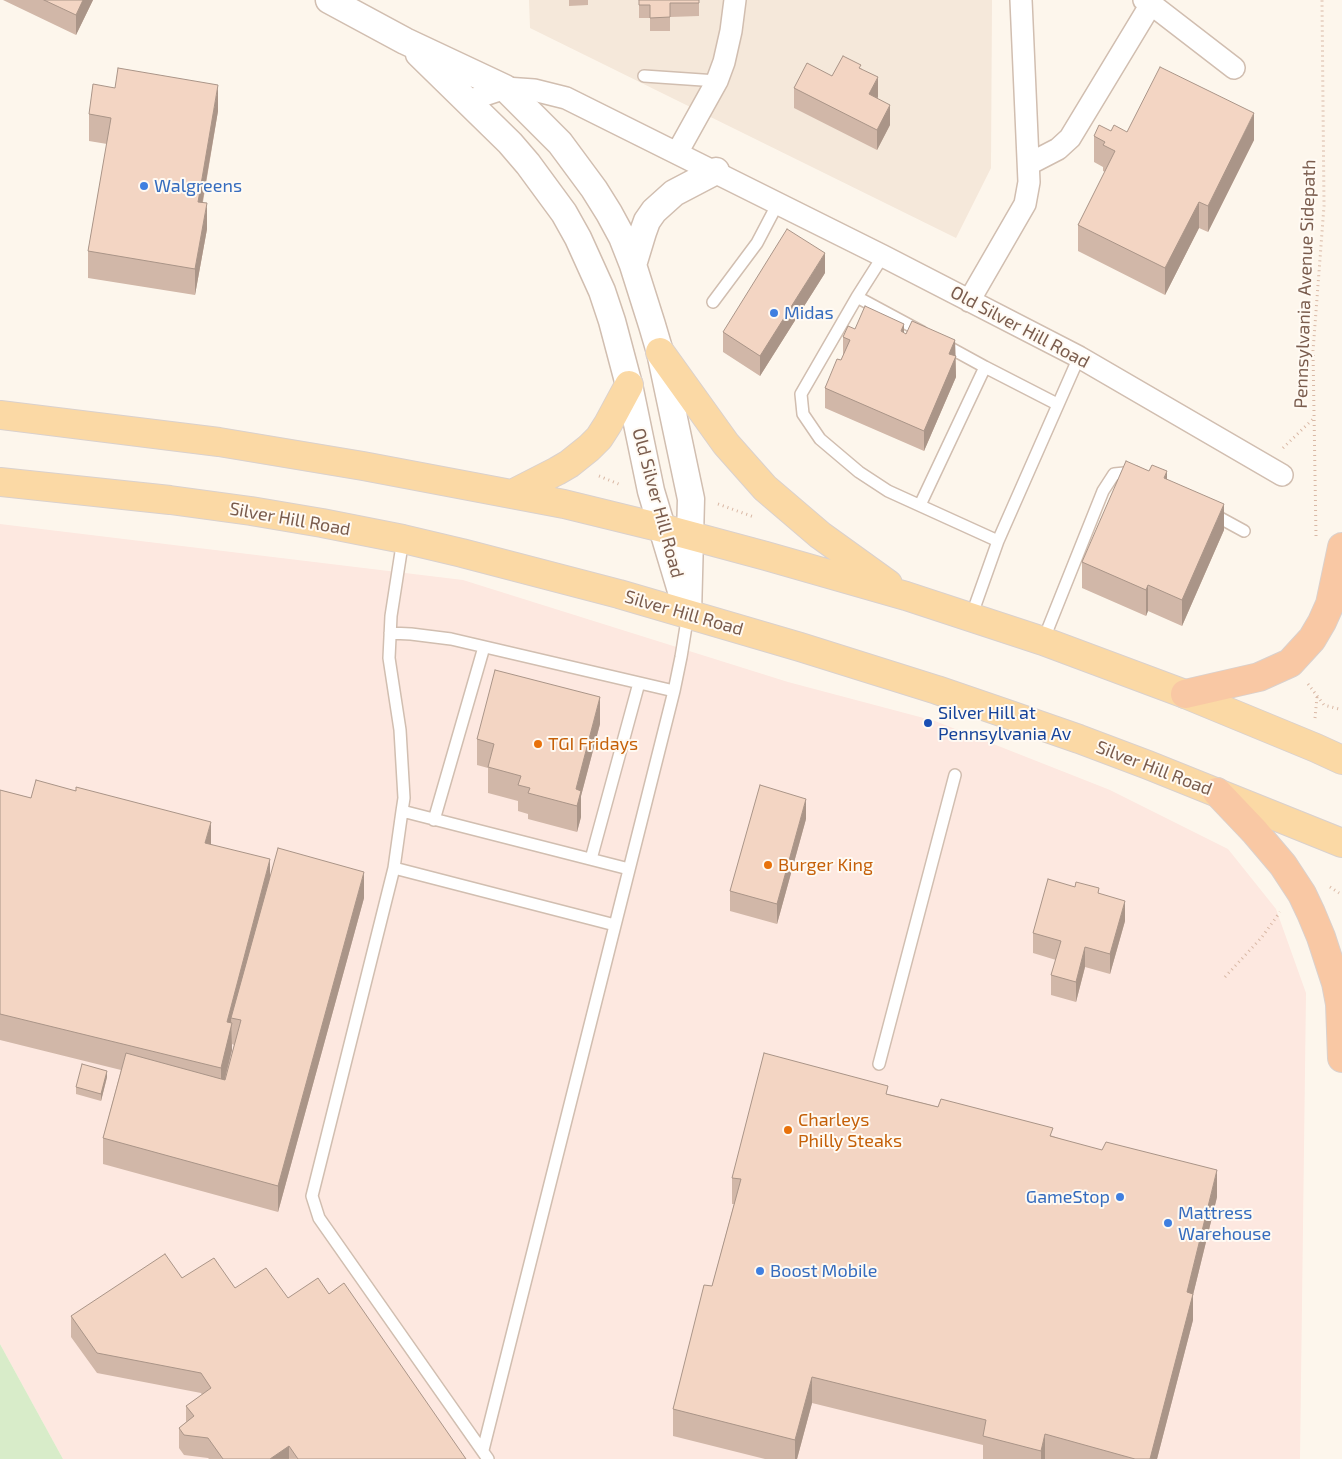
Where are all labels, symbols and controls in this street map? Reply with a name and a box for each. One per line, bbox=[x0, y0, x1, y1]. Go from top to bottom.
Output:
street label: Pennsylvania Avenue Sidepath bbox=[1290, 159, 1320, 409]
place label: Walgreens bbox=[154, 175, 242, 197]
marker: Walgreens bbox=[138, 180, 150, 192]
street label: Old Silver Hill Road bbox=[947, 281, 1093, 373]
place label: Midas bbox=[784, 302, 834, 324]
marker: Midas bbox=[768, 307, 780, 319]
street label: Old Silver Hill Road bbox=[628, 426, 688, 580]
street label: Silver Hill Road bbox=[228, 498, 352, 540]
street label: Silver Hill Road bbox=[622, 586, 746, 640]
place label: Silver Hill at Pennsylvania Av bbox=[938, 702, 1071, 744]
marker: Silver Hill at Pennsylvania Av bbox=[922, 717, 934, 729]
place label: TGI Fridays bbox=[548, 733, 638, 755]
street label: Silver Hill Road bbox=[1093, 736, 1215, 800]
marker: TGI Fridays bbox=[532, 738, 544, 750]
place label: Burger King bbox=[778, 854, 873, 876]
marker: Burger King bbox=[762, 859, 774, 871]
place label: Charleys Philly Steaks bbox=[798, 1109, 902, 1152]
marker: Charleys Philly Steaks bbox=[782, 1124, 794, 1136]
place label: GameStop bbox=[1026, 1186, 1110, 1208]
marker: GameStop bbox=[1114, 1191, 1126, 1203]
place label: Mattress Warehouse bbox=[1178, 1202, 1271, 1244]
marker: Mattress Warehouse bbox=[1162, 1217, 1174, 1229]
place label: Boost Mobile bbox=[770, 1260, 877, 1282]
marker: Boost Mobile bbox=[754, 1265, 766, 1277]

